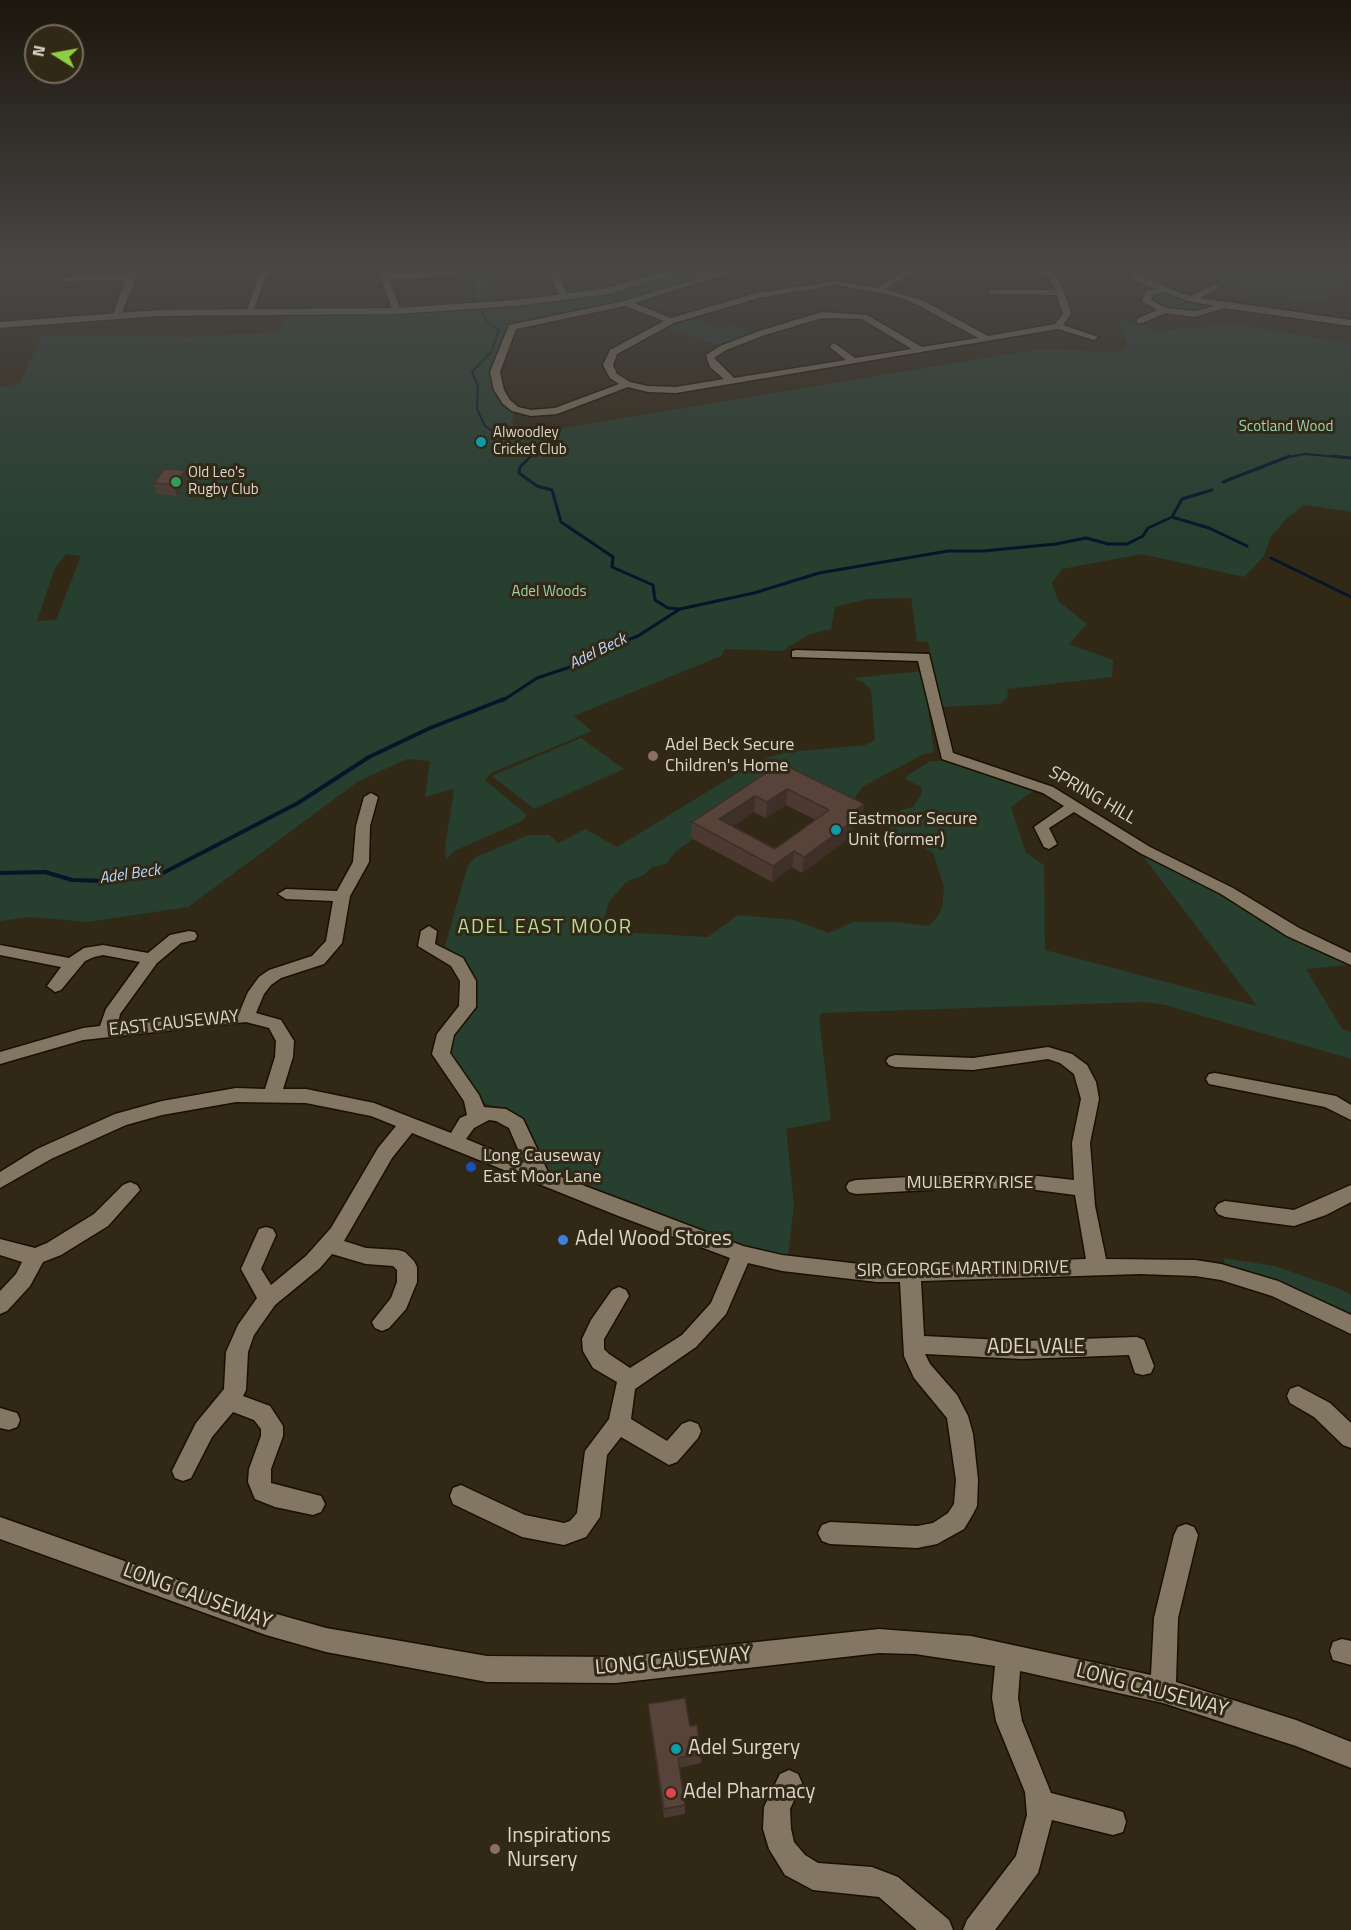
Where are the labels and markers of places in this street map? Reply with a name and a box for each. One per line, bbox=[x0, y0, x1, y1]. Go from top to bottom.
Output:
place label: Alwoodley Cricket Club bbox=[493, 424, 567, 459]
marker: Alwoodley Cricket Club bbox=[474, 435, 488, 449]
place label: Old Leo's Rugby Club bbox=[188, 464, 259, 499]
marker: Old Leo's Rugby Club bbox=[169, 475, 183, 489]
place label: Adel Beck Secure Children's Home bbox=[665, 735, 794, 777]
marker: Adel Beck Secure Children's Home bbox=[646, 749, 660, 763]
place label: Eastmoor Secure Unit (former) bbox=[848, 809, 977, 852]
marker: Eastmoor Secure Unit (former) bbox=[829, 823, 843, 837]
place label: Long Causeway East Moor Lane bbox=[483, 1146, 601, 1188]
marker: Long Causeway East Moor Lane bbox=[464, 1160, 478, 1174]
place label: Adel Wood Stores bbox=[575, 1227, 732, 1253]
marker: Adel Wood Stores bbox=[556, 1233, 570, 1247]
place label: Adel Surgery bbox=[688, 1736, 800, 1762]
marker: Adel Surgery bbox=[669, 1742, 683, 1756]
place label: Adel Pharmacy bbox=[683, 1780, 815, 1806]
marker: Adel Pharmacy bbox=[664, 1786, 678, 1800]
place label: Inspirations Nursery bbox=[507, 1824, 611, 1874]
marker: Inspirations Nursery bbox=[488, 1842, 502, 1856]

